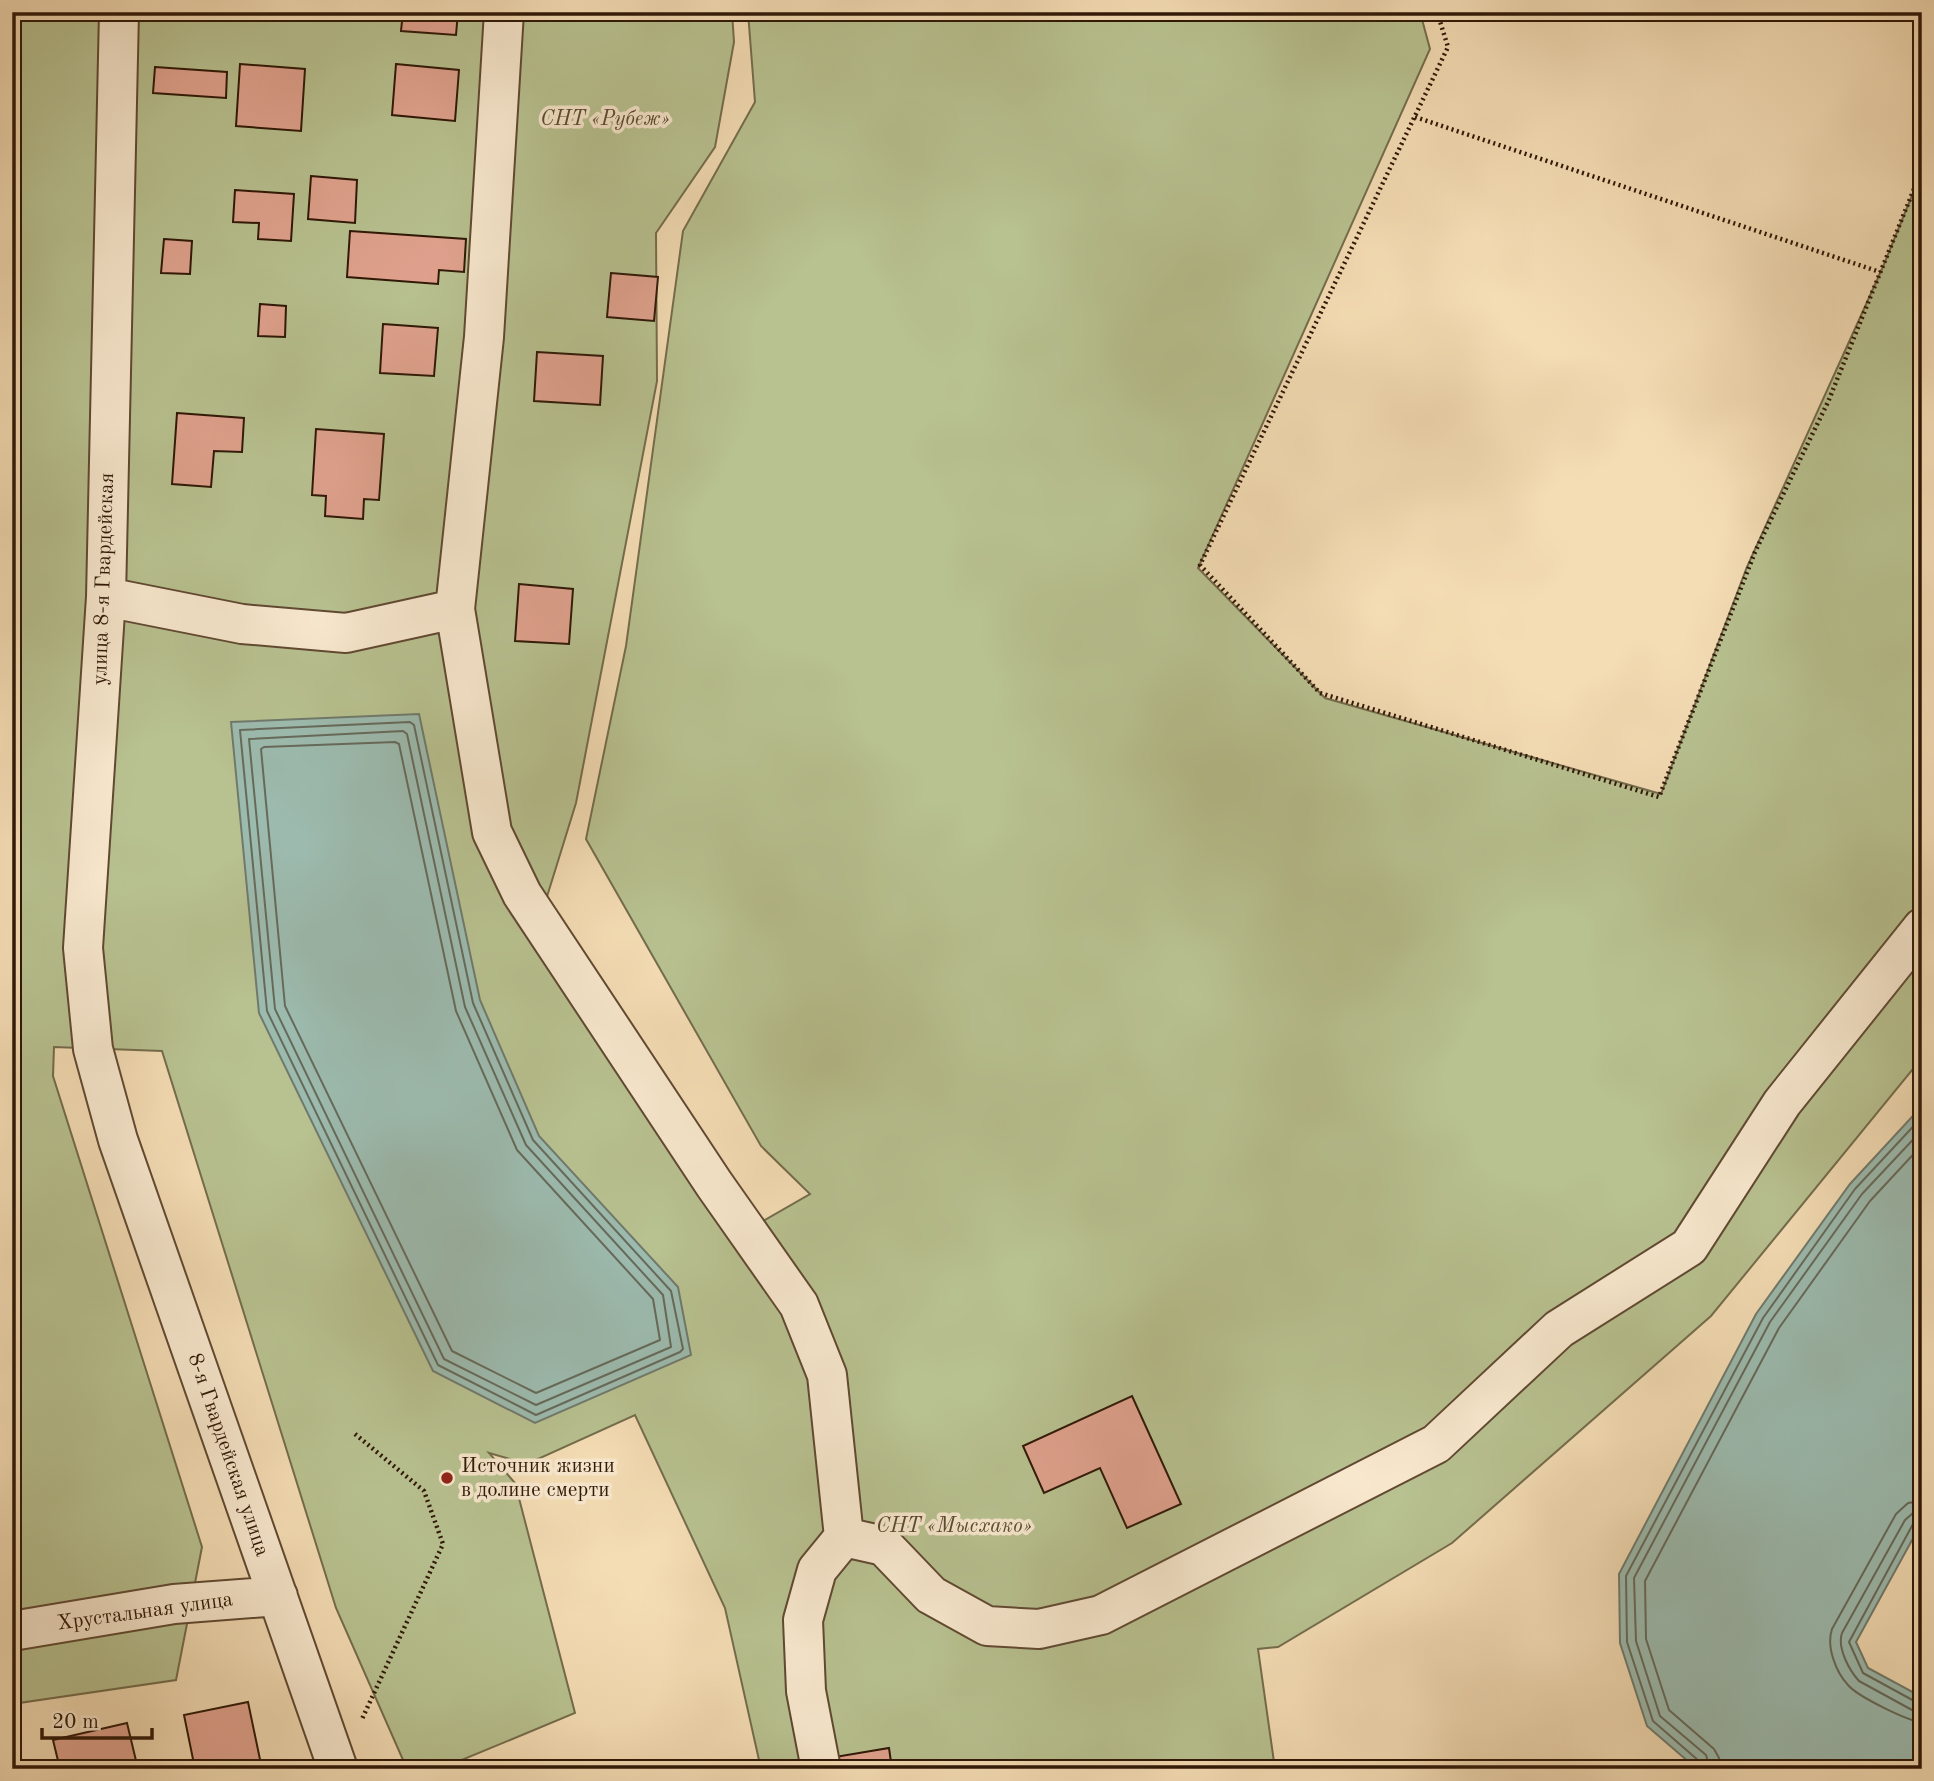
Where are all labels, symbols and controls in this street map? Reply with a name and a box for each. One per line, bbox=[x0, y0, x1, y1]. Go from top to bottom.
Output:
park label: СНТ «Рубеж» bbox=[540, 109, 670, 130]
street label: улица 8-я Гвардейская bbox=[90, 472, 118, 686]
street label: 8-я Гвардейская улица bbox=[183, 1351, 273, 1559]
place label: Источник жизни в долине смерти bbox=[461, 1456, 615, 1501]
marker: Источник жизни в долине смерти bbox=[439, 1470, 455, 1486]
park label: СНТ «Мысхако» bbox=[876, 1516, 1032, 1537]
street label: Хрустальная улица bbox=[56, 1589, 234, 1635]
scale bar bbox=[42, 1697, 152, 1741]
text: 20 m bbox=[52, 1712, 99, 1733]

